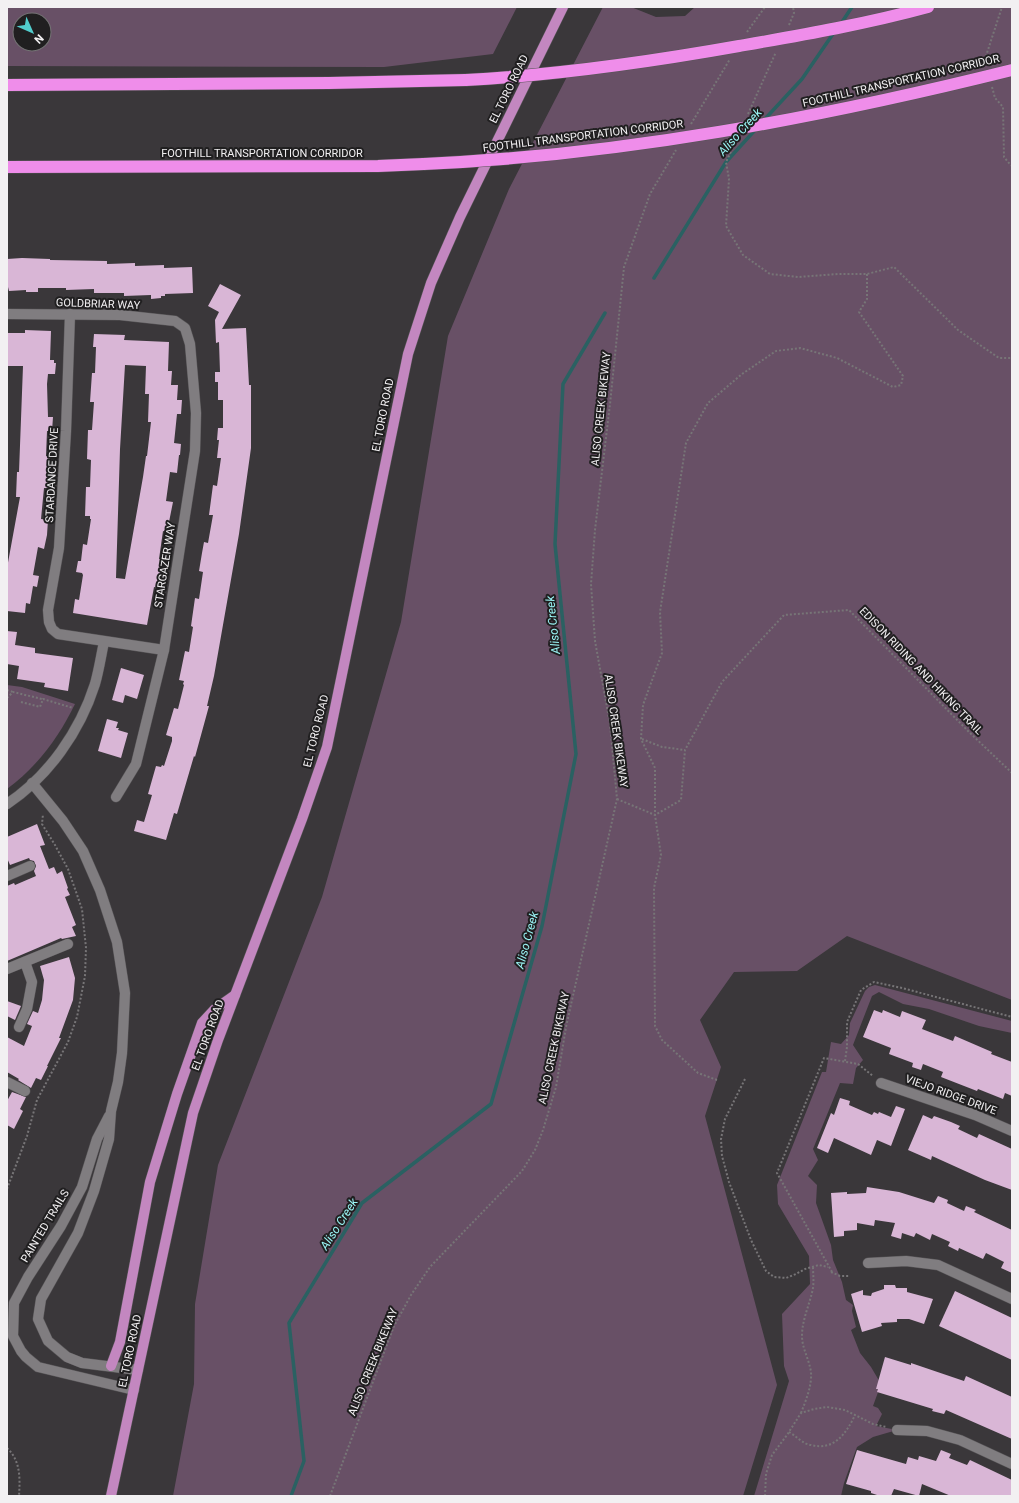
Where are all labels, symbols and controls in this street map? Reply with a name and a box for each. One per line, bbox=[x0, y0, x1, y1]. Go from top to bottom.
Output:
north arrow bbox=[12, 12, 52, 52]
text: N bbox=[31, 31, 46, 46]
street label: FOOTHILL TRANSPORTATION CORRIDOR bbox=[801, 52, 1001, 110]
street label: EL TORO ROAD bbox=[487, 53, 531, 125]
water label: Aliso Creek bbox=[715, 105, 766, 159]
street label: FOOTHILL TRANSPORTATION CORRIDOR bbox=[482, 117, 684, 155]
street label: FOOTHILL TRANSPORTATION CORRIDOR bbox=[161, 147, 363, 160]
street label: GOLDBRIAR WAY bbox=[56, 296, 141, 312]
street label: ALISO CREEK BIKEWAY bbox=[589, 351, 614, 467]
street label: EL TORO ROAD bbox=[370, 377, 396, 453]
street label: STARDANCE DRIVE bbox=[43, 427, 61, 523]
street label: STARGAZER WAY bbox=[152, 521, 178, 609]
water label: Aliso Creek bbox=[543, 594, 563, 656]
street label: EDISON RIDING AND HIKING TRAIL bbox=[857, 605, 986, 737]
street label: ALISO CREEK BIKEWAY bbox=[602, 673, 630, 789]
street label: EL TORO ROAD bbox=[301, 693, 331, 769]
water label: Aliso Creek bbox=[512, 909, 542, 971]
street label: ALISO CREEK BIKEWAY bbox=[536, 990, 572, 1105]
street label: EL TORO ROAD bbox=[189, 998, 227, 1072]
street label: VIEJO RIDGE DRIVE bbox=[904, 1072, 998, 1118]
street label: PAINTED TRAILS bbox=[18, 1187, 72, 1265]
water label: Aliso Creek bbox=[317, 1195, 361, 1253]
street label: ALISO CREEK BIKEWAY bbox=[345, 1306, 401, 1418]
street label: EL TORO ROAD bbox=[116, 1313, 144, 1389]

